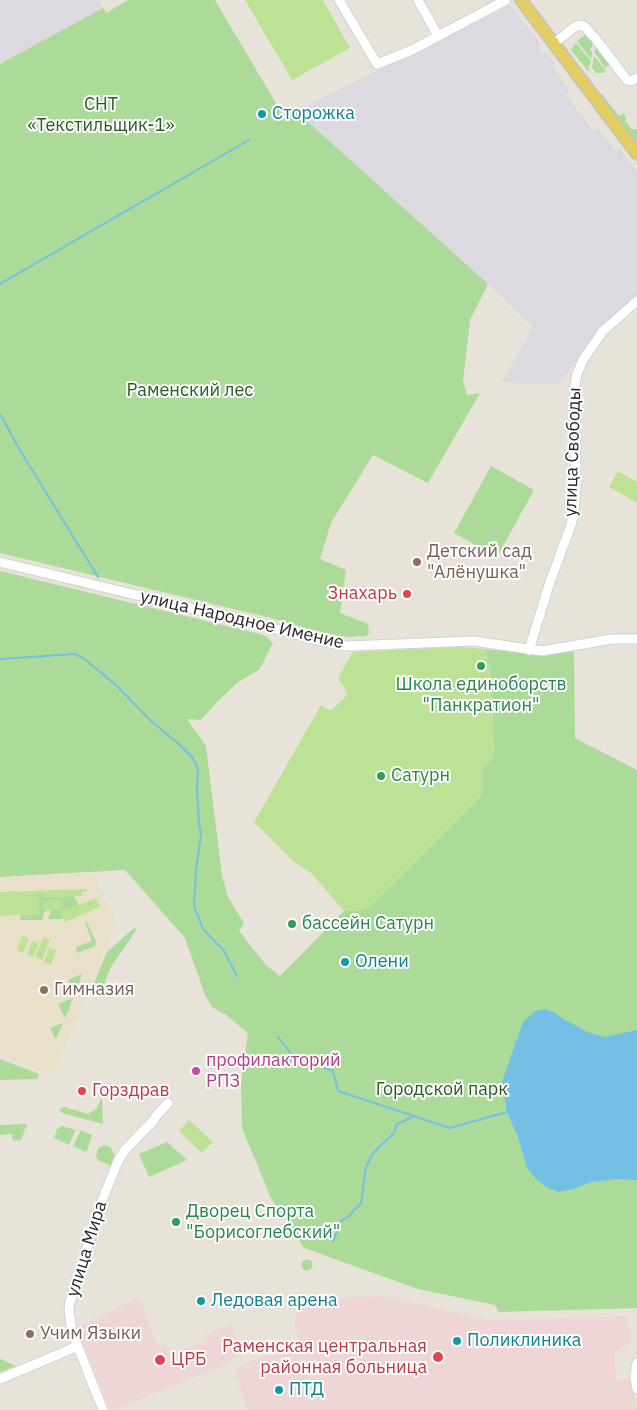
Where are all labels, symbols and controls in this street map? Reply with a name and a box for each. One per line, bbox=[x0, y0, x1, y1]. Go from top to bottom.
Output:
park label: СНТ «Текстильщик-1» bbox=[28, 94, 174, 136]
place label: Сторожка bbox=[272, 103, 355, 125]
marker: Сторожка bbox=[256, 108, 268, 120]
park label: Раменский лес bbox=[127, 380, 253, 402]
street label: улица Свободы bbox=[560, 387, 586, 517]
place label: Детский сад "Алёнушка" bbox=[427, 541, 532, 584]
marker: Детский сад "Алёнушка" bbox=[411, 556, 423, 568]
place label: Знахарь bbox=[328, 583, 397, 605]
street label: улица Народное Имение bbox=[138, 586, 346, 654]
marker: Знахарь bbox=[401, 588, 413, 600]
marker: Школа единоборств "Панкратион" bbox=[475, 660, 487, 672]
place label: Школа единоборств "Панкратион" bbox=[395, 674, 567, 716]
place label: Сатурн bbox=[391, 765, 450, 787]
marker: Сатурн bbox=[375, 770, 387, 782]
place label: бассейн Сатурн bbox=[302, 913, 434, 935]
marker: бассейн Сатурн bbox=[286, 918, 298, 930]
place label: Олени bbox=[355, 951, 409, 973]
marker: Олени bbox=[339, 956, 351, 968]
place label: Гимназия bbox=[54, 979, 134, 1001]
marker: Гимназия bbox=[38, 984, 50, 996]
place label: профилакторий РПЗ bbox=[206, 1050, 341, 1092]
marker: профилакторий РПЗ bbox=[190, 1065, 202, 1077]
park label: Городской парк bbox=[376, 1079, 508, 1101]
place label: Горздрав bbox=[92, 1080, 170, 1102]
marker: Горздрав bbox=[76, 1085, 88, 1097]
street label: улица Мира bbox=[62, 1198, 112, 1300]
place label: Дворец Спорта "Борисоглебский" bbox=[186, 1201, 340, 1244]
marker: Дворец Спорта "Борисоглебский" bbox=[170, 1216, 182, 1228]
place label: Ледовая арена bbox=[211, 1290, 338, 1312]
marker: Ледовая арена bbox=[195, 1295, 207, 1307]
place label: Учим Языки bbox=[40, 1323, 141, 1345]
marker: Учим Языки bbox=[24, 1328, 36, 1340]
place label: Поликлиника bbox=[467, 1330, 581, 1352]
marker: Поликлиника bbox=[451, 1335, 463, 1347]
place label: Раменская центральная районная больница bbox=[222, 1336, 427, 1378]
place label: ЦРБ bbox=[171, 1349, 206, 1371]
marker: Раменская центральная районная больница bbox=[431, 1350, 445, 1364]
marker: ЦРБ bbox=[153, 1353, 167, 1367]
place label: ПТД bbox=[289, 1379, 324, 1401]
marker: ПТД bbox=[273, 1384, 285, 1396]

